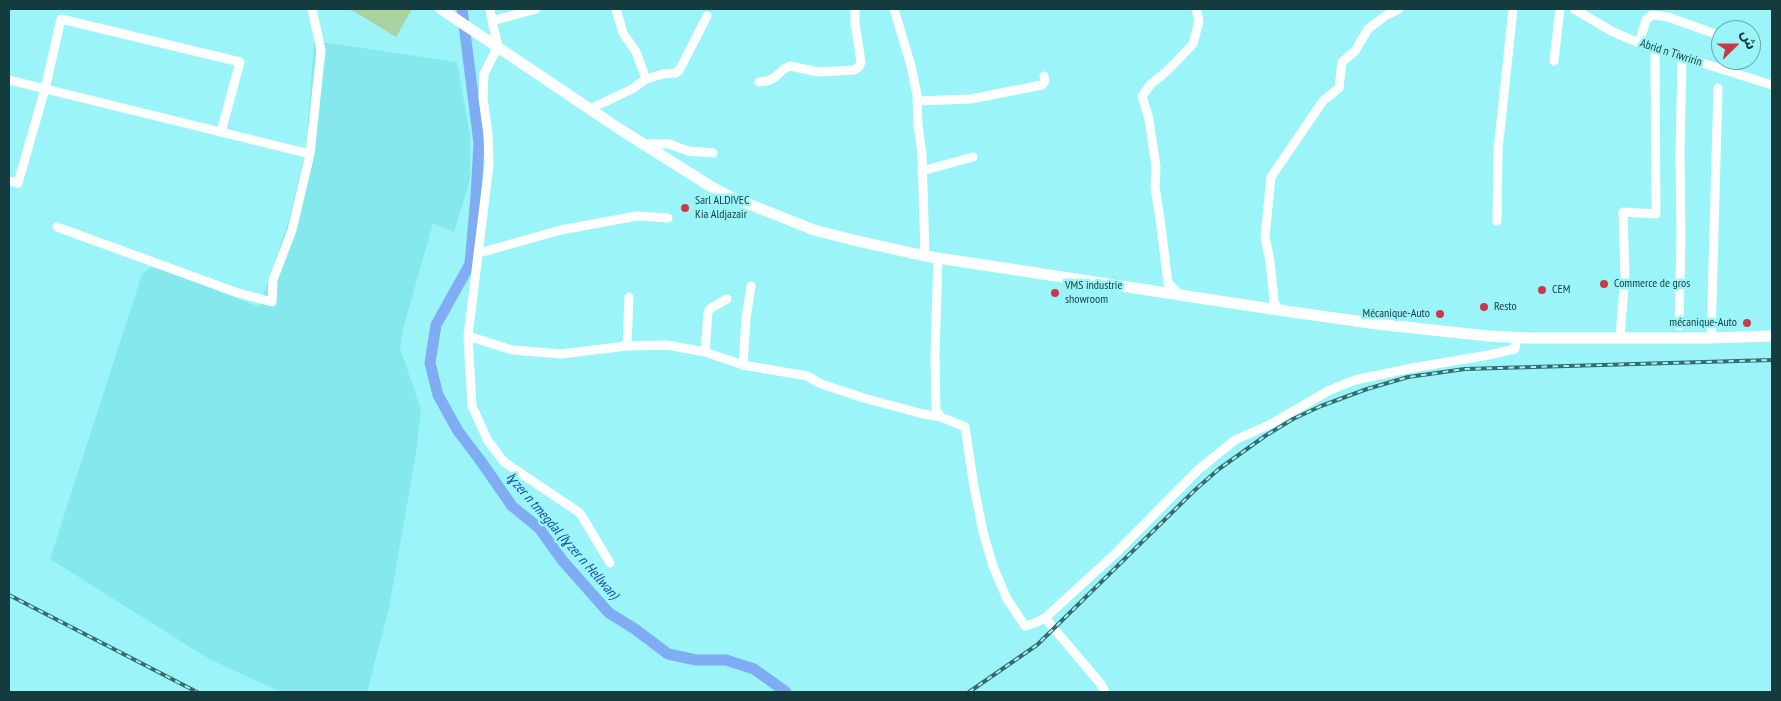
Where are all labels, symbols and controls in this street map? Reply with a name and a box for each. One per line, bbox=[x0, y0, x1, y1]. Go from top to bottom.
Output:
north arrow bbox=[1711, 20, 1761, 70]
text: ش bbox=[1737, 27, 1761, 52]
street label: Abrid n Tiwririn bbox=[1638, 36, 1704, 70]
place label: Sarl ALDIVEC Kia Aldjazair bbox=[695, 194, 750, 222]
marker: Sarl ALDIVEC Kia Aldjazair bbox=[679, 202, 691, 214]
place label: Commerce de gros bbox=[1614, 277, 1690, 291]
marker: Commerce de gros bbox=[1598, 278, 1610, 290]
place label: VMS industrie showroom bbox=[1065, 279, 1122, 307]
place label: CEM bbox=[1552, 283, 1570, 297]
marker: CEM bbox=[1536, 284, 1548, 296]
marker: VMS industrie showroom bbox=[1049, 287, 1061, 299]
place label: Resto bbox=[1494, 300, 1517, 314]
marker: Resto bbox=[1478, 301, 1490, 313]
place label: Mécanique-Auto bbox=[1363, 307, 1430, 321]
marker: Mécanique-Auto bbox=[1434, 308, 1446, 320]
place label: mécanique-Auto bbox=[1669, 316, 1737, 330]
marker: mécanique-Auto bbox=[1741, 317, 1753, 329]
water label: Iɣzer n tmegdal (Iɣzer n Hellwan) bbox=[502, 469, 622, 603]

